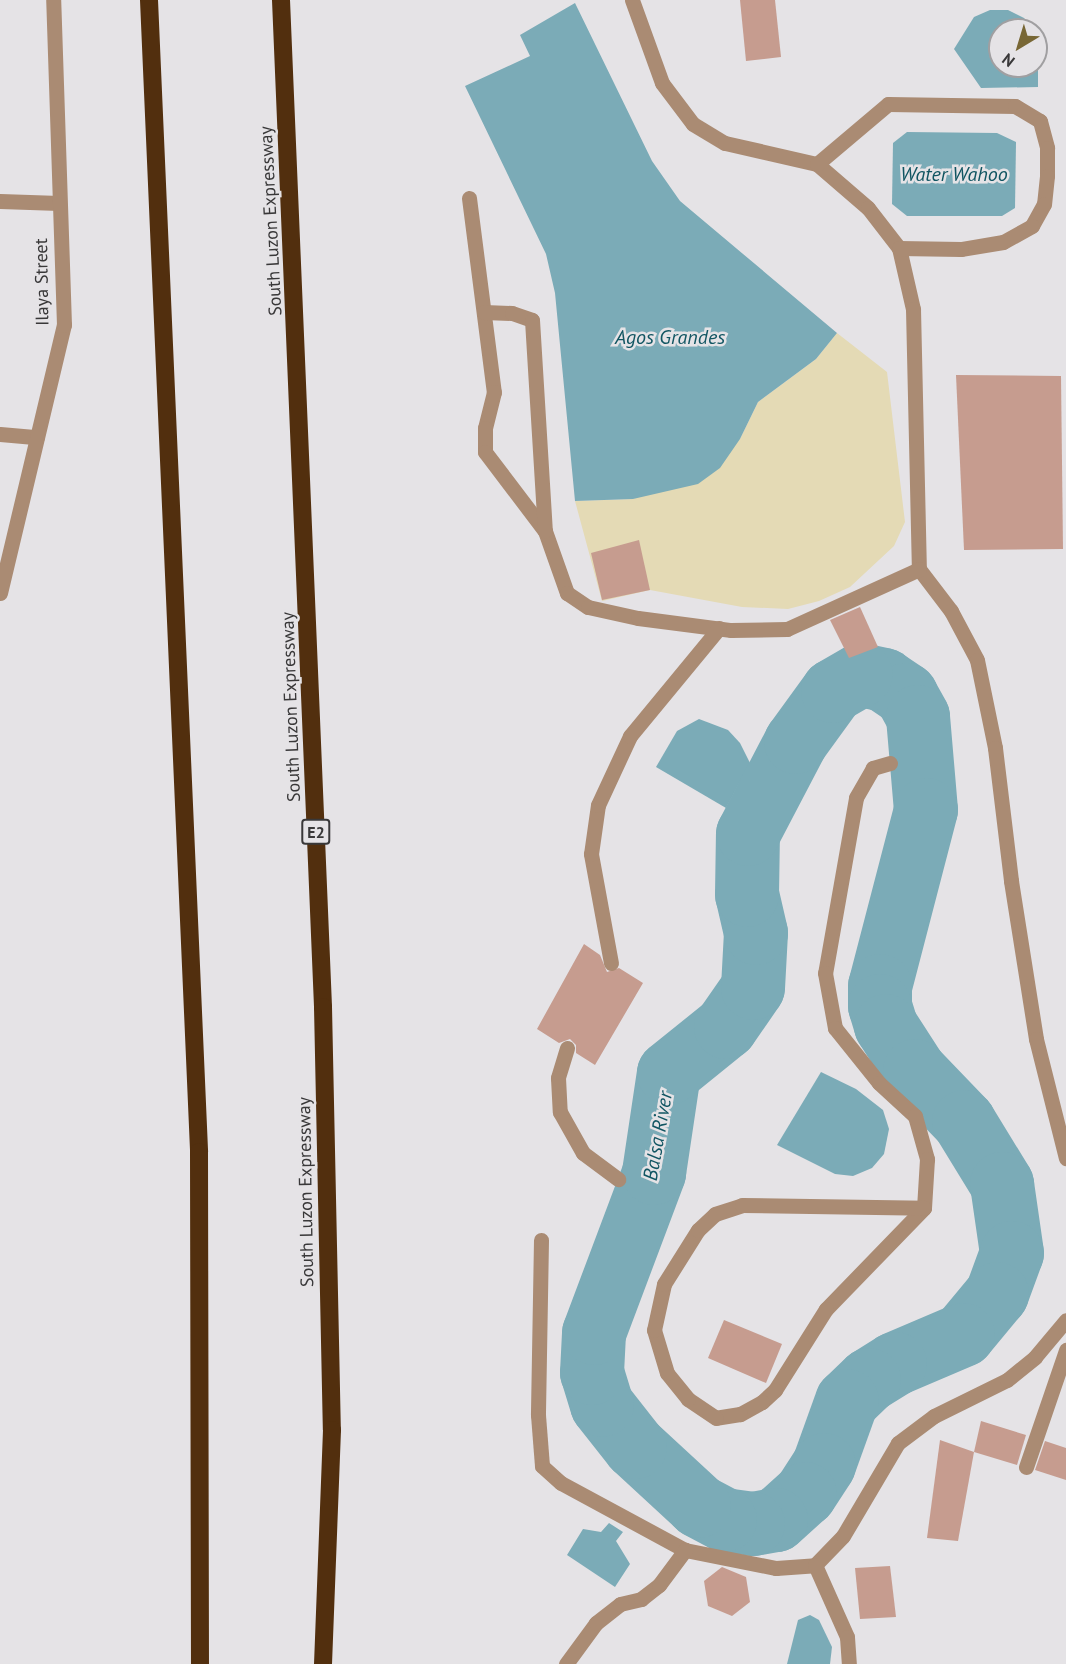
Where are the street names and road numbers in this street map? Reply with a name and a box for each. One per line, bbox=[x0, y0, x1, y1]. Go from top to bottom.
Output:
street label: South Luzon Expressway bbox=[255, 126, 287, 316]
street label: Ilaya Street bbox=[30, 238, 54, 326]
street label: South Luzon Expressway bbox=[277, 612, 305, 802]
road number: E2 bbox=[301, 819, 331, 845]
street label: South Luzon Expressway bbox=[294, 1097, 318, 1287]

